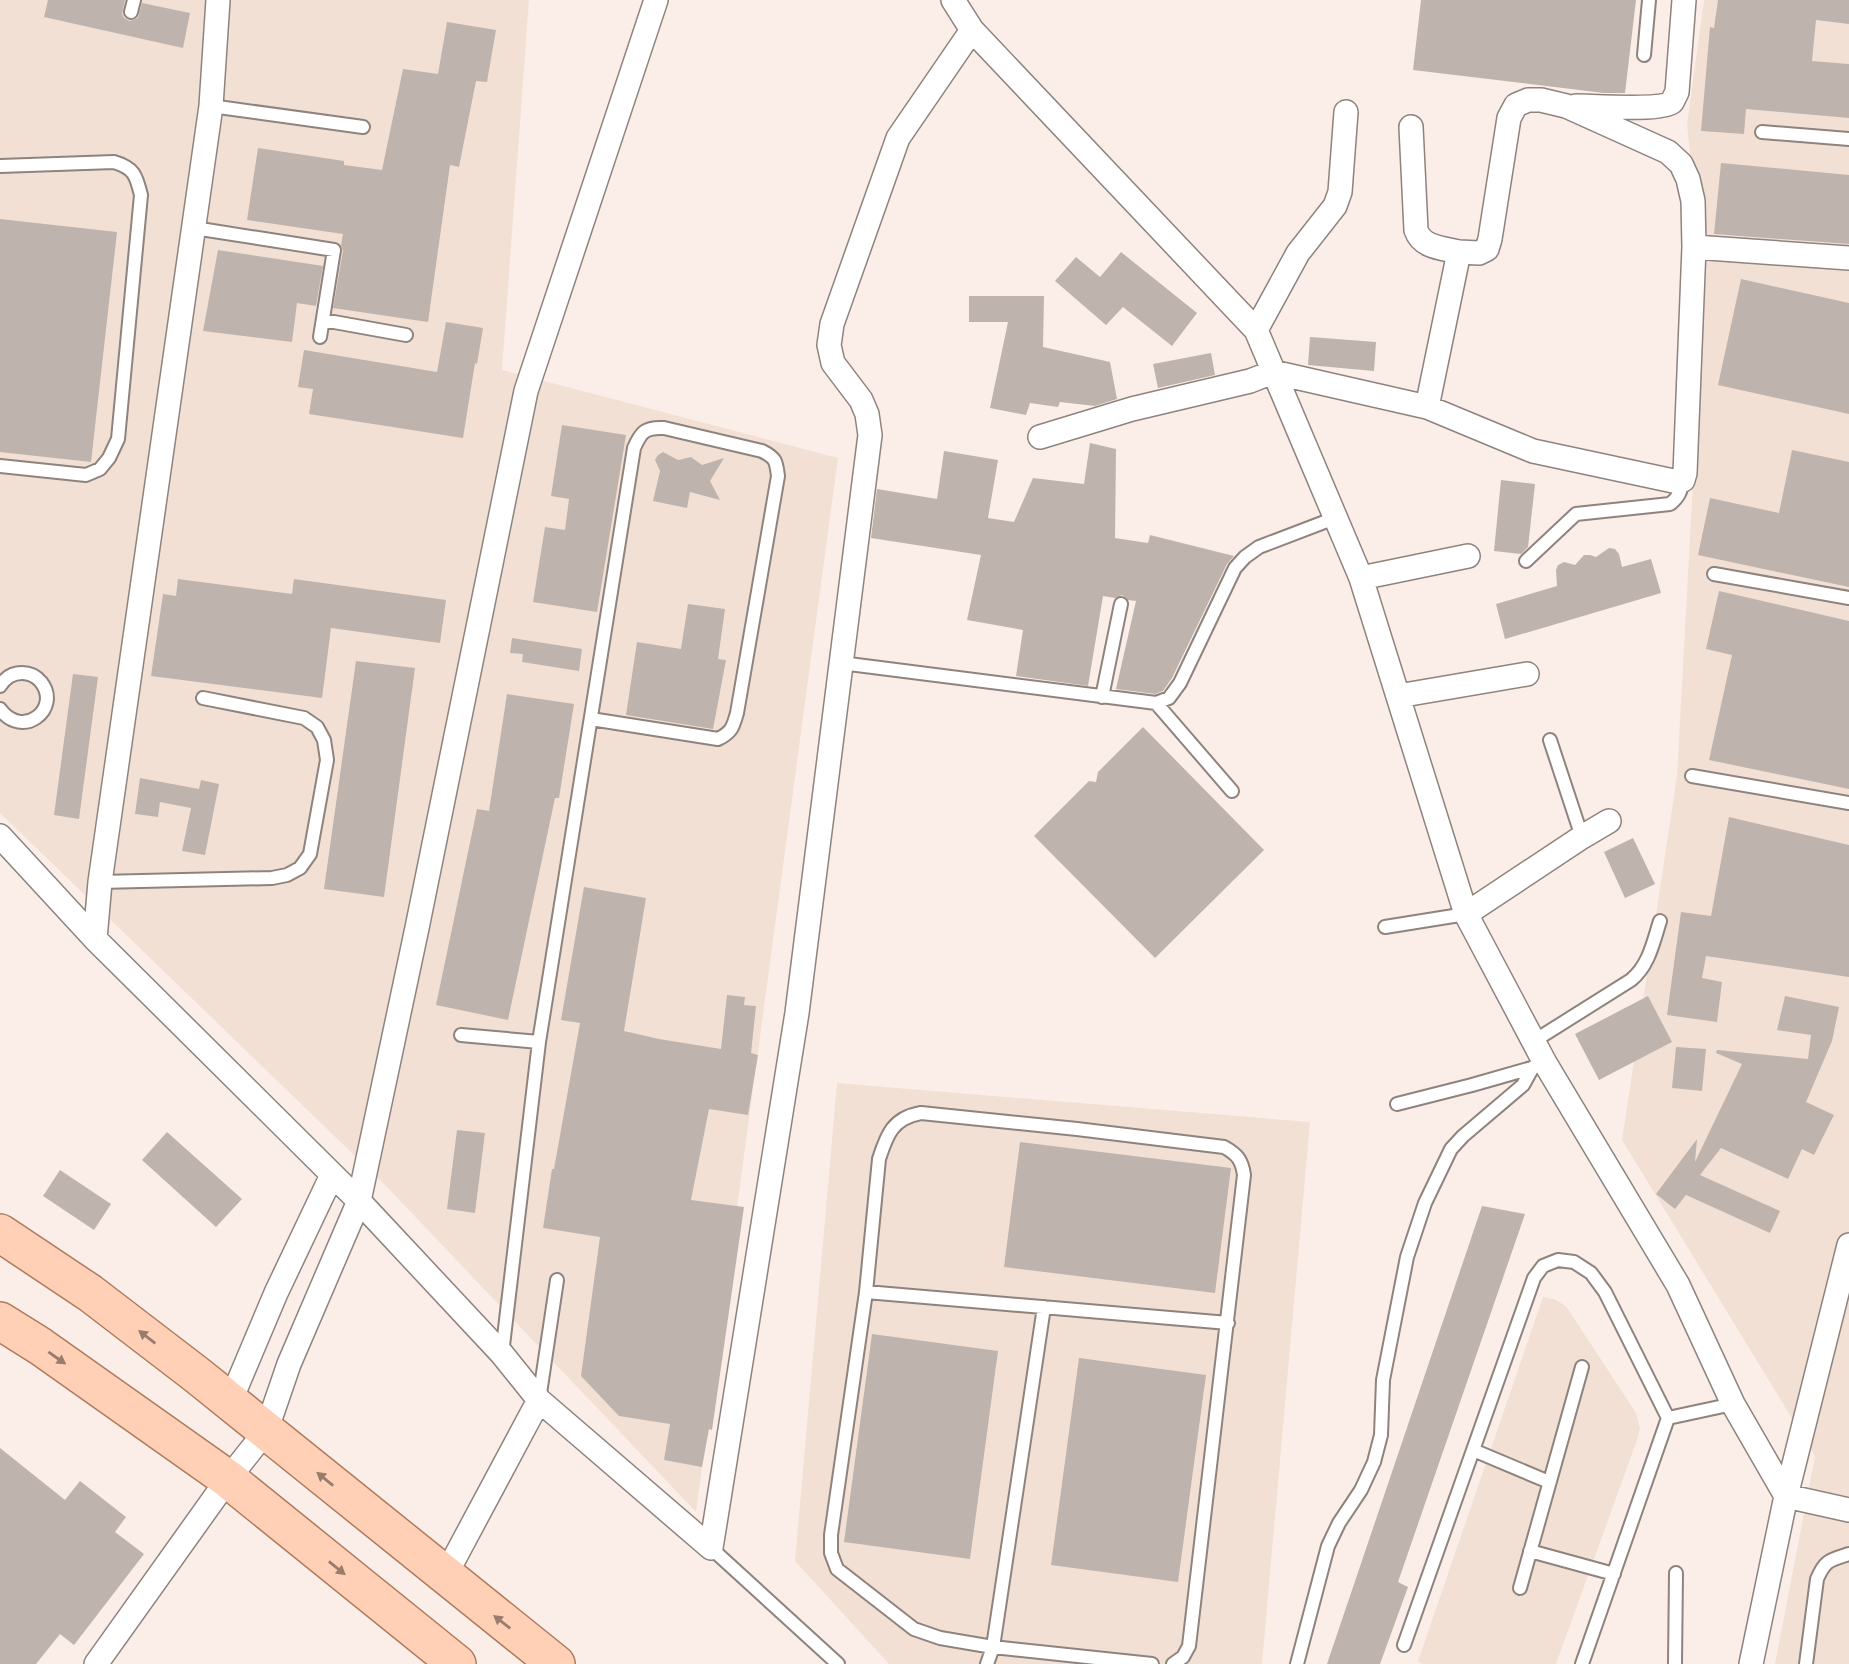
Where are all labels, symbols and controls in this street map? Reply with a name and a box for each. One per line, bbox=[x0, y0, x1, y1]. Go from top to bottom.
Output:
one-way arrow bbox=[139, 1329, 157, 1344]
one-way arrow bbox=[48, 1351, 66, 1365]
one-way arrow bbox=[317, 1472, 334, 1487]
one-way arrow bbox=[328, 1560, 346, 1575]
one-way arrow bbox=[494, 1614, 512, 1629]

